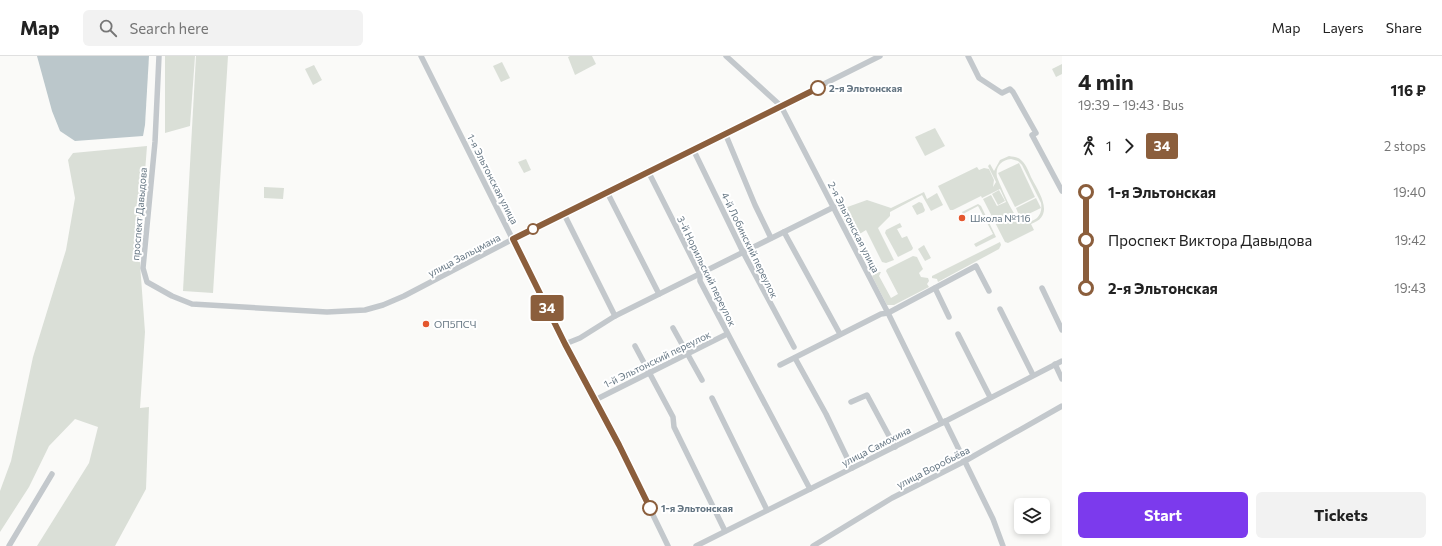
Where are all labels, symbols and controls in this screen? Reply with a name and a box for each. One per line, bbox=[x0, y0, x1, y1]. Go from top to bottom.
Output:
search box bbox=[83, 10, 363, 46]
text: Map bbox=[20, 16, 59, 39]
icon: search bbox=[97, 17, 119, 39]
text: Search here bbox=[129, 19, 209, 37]
text: Map bbox=[1272, 19, 1300, 36]
text: Layers bbox=[1322, 19, 1364, 36]
text: Share bbox=[1386, 19, 1422, 36]
text: 4 min bbox=[1078, 68, 1134, 95]
marker: 2-я Эльтонская bbox=[810, 80, 826, 96]
text: 116 ₽ bbox=[1390, 81, 1426, 99]
place label: 2-я Эльтонская bbox=[829, 82, 902, 94]
text: 19:39 – 19:43 · Bus bbox=[1078, 97, 1184, 113]
street label: 1-я Эльтонская улица bbox=[465, 132, 521, 226]
icon: walk bbox=[1078, 135, 1100, 157]
icon: forward bbox=[1118, 135, 1140, 157]
text: 34 bbox=[1154, 137, 1170, 154]
text: 1 bbox=[1106, 138, 1112, 154]
text: 2 stops bbox=[1384, 138, 1426, 154]
street label: проспект Давыдова bbox=[129, 167, 149, 261]
street label: 2-я Эльтонская улица bbox=[826, 179, 882, 275]
text: 1-я Эльтонская bbox=[1108, 183, 1216, 201]
text: 19:40 bbox=[1393, 184, 1426, 200]
street label: 4-й Лобинский переулок bbox=[719, 190, 781, 301]
place label: Школа №116 bbox=[970, 212, 1031, 224]
marker: Школа №116 bbox=[957, 213, 967, 223]
street label: 3-й Норильский переулок bbox=[675, 214, 739, 329]
unlabelled marker bbox=[527, 223, 539, 235]
street label: улица Зальцмана bbox=[426, 231, 502, 279]
text: Проспект Виктора Давыдова bbox=[1108, 231, 1312, 249]
text: 19:42 bbox=[1395, 232, 1426, 248]
text: 2-я Эльтонская bbox=[1108, 279, 1218, 297]
text: 19:43 bbox=[1394, 280, 1426, 296]
line badge: 34 bbox=[529, 295, 565, 321]
text: 34 bbox=[539, 299, 555, 316]
place label: ОП5ПСЧ bbox=[434, 318, 476, 330]
marker: ОП5ПСЧ bbox=[421, 319, 431, 329]
street label: 1-й Эльтонский переулок bbox=[602, 328, 713, 390]
street label: улица Самохина bbox=[839, 423, 913, 469]
street label: улица Воробьёва bbox=[894, 443, 972, 491]
button: Start bbox=[1078, 492, 1248, 538]
button: Tickets bbox=[1256, 492, 1426, 538]
map controls bbox=[1014, 498, 1050, 534]
button: layers bbox=[1014, 498, 1050, 534]
marker: 1-я Эльтонская bbox=[642, 500, 658, 516]
place label: 1-я Эльтонская bbox=[661, 502, 733, 514]

